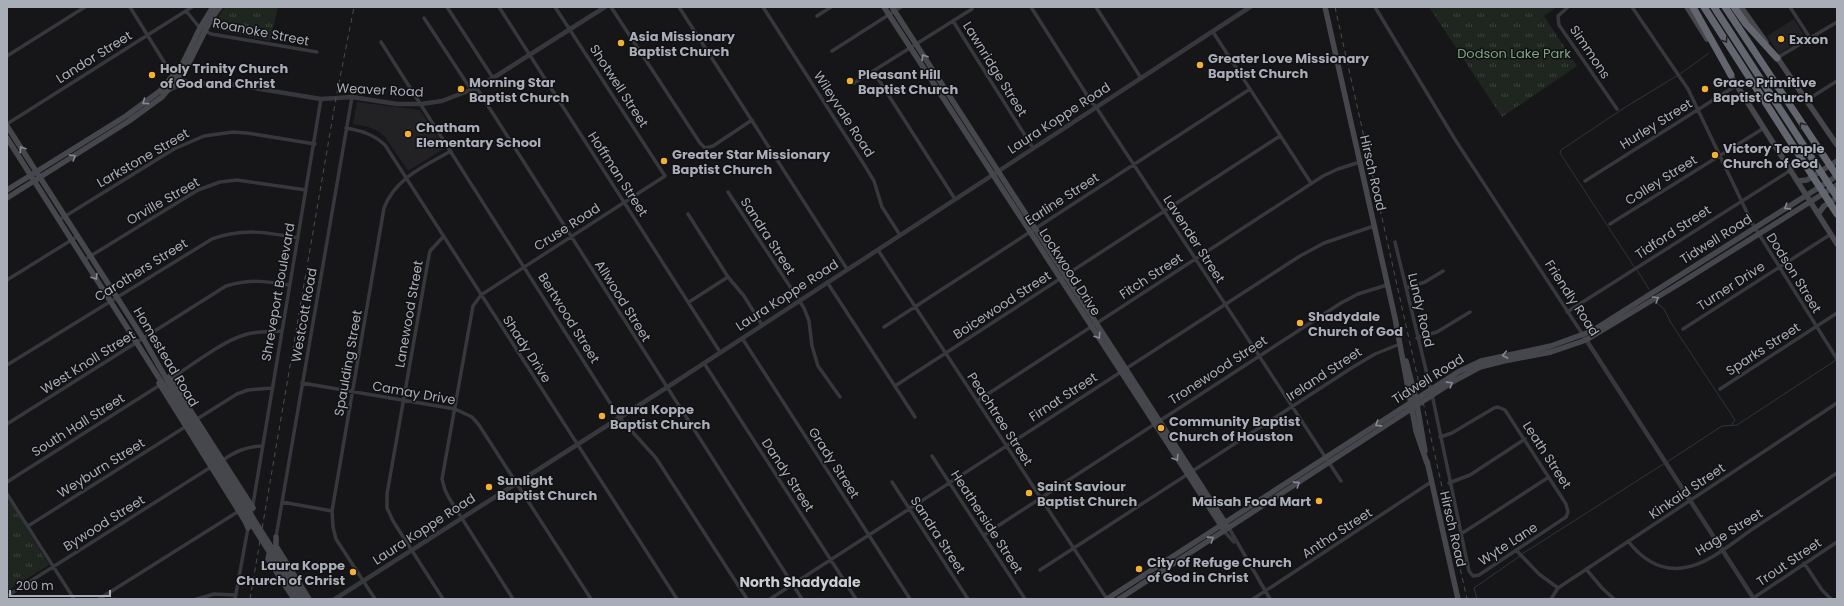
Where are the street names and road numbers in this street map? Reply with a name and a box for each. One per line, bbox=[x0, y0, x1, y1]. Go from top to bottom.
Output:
street label: Roanoke Street bbox=[211, 13, 311, 51]
street label: Lawnridge Street bbox=[958, 18, 1032, 120]
street label: Simmons bbox=[1565, 21, 1615, 83]
street label: Landor Street bbox=[52, 26, 136, 88]
street label: Shotwell Street bbox=[585, 41, 653, 132]
street label: Wileyvale Road bbox=[809, 67, 879, 161]
street label: Weaver Road bbox=[336, 78, 424, 102]
street label: Laura Koppe Road bbox=[1004, 78, 1114, 158]
street label: Hurley Street bbox=[1616, 94, 1696, 154]
street label: Larkstone Street bbox=[93, 124, 193, 192]
street label: Hoffman Street bbox=[583, 128, 653, 220]
street label: Hirsch Road bbox=[1355, 133, 1391, 213]
street label: Colley Street bbox=[1621, 150, 1701, 210]
street label: Earline Street bbox=[1021, 168, 1103, 230]
street label: Orville Street bbox=[123, 172, 203, 230]
street label: Lavender Street bbox=[1158, 191, 1230, 287]
street label: Sandra Street bbox=[736, 194, 800, 279]
street label: Cruse Road bbox=[530, 199, 604, 255]
street label: Tidford Street bbox=[1631, 200, 1715, 264]
street label: Tidwell Road bbox=[1676, 209, 1756, 269]
street label: Shreveport Boulevard bbox=[256, 221, 300, 363]
street label: Lockwood Drive bbox=[1035, 225, 1105, 319]
street label: Dodson Street bbox=[1762, 229, 1826, 317]
street label: Carothers Street bbox=[91, 234, 191, 306]
street label: Fitch Street bbox=[1116, 248, 1187, 304]
street label: Laura Koppe Road bbox=[732, 255, 842, 335]
street label: Friendly Road bbox=[1540, 256, 1604, 340]
street label: Allwood Street bbox=[590, 257, 656, 346]
street label: Turner Drive bbox=[1693, 257, 1769, 315]
street label: Lanewood Street bbox=[390, 259, 428, 369]
street label: Westcott Road bbox=[286, 266, 322, 364]
street label: Boicewood Street bbox=[949, 266, 1055, 344]
street label: Bertwood Street bbox=[534, 269, 605, 367]
street label: Lundy Road bbox=[1403, 271, 1439, 349]
street label: Homestead Road bbox=[129, 304, 203, 410]
street label: Spaulding Street bbox=[329, 308, 367, 418]
street label: Shady Drive bbox=[498, 312, 556, 386]
street label: Sparks Street bbox=[1722, 318, 1804, 380]
street label: West Knoll Street bbox=[37, 325, 139, 399]
street label: Tronewood Street bbox=[1165, 331, 1271, 409]
street label: Ireland Street bbox=[1282, 342, 1366, 406]
street label: Tidwell Road bbox=[1388, 349, 1468, 409]
street label: Firnat Street bbox=[1025, 368, 1101, 426]
street label: Peachtree Street bbox=[963, 369, 1037, 470]
street label: Camay Drive bbox=[371, 376, 457, 410]
street label: South Hall Street bbox=[28, 389, 128, 461]
street label: Leath Street bbox=[1518, 418, 1576, 493]
street label: Grady Street bbox=[804, 424, 864, 503]
street label: Weyburn Street bbox=[54, 433, 149, 503]
street label: Dandy Street bbox=[757, 435, 819, 516]
street label: Kinkaid Street bbox=[1645, 458, 1729, 524]
street label: Heatherside Street bbox=[946, 466, 1028, 578]
street label: Laura Koppe Road bbox=[369, 489, 479, 569]
street label: Hirsch Road bbox=[1435, 489, 1471, 569]
street label: Bywood Street bbox=[60, 490, 149, 556]
street label: Sandra Street bbox=[906, 493, 970, 578]
street label: Antha Street bbox=[1298, 503, 1376, 563]
street label: Hage Street bbox=[1692, 504, 1767, 560]
street label: Wyte Lane bbox=[1475, 518, 1541, 570]
street label: Trout Street bbox=[1753, 533, 1826, 591]

